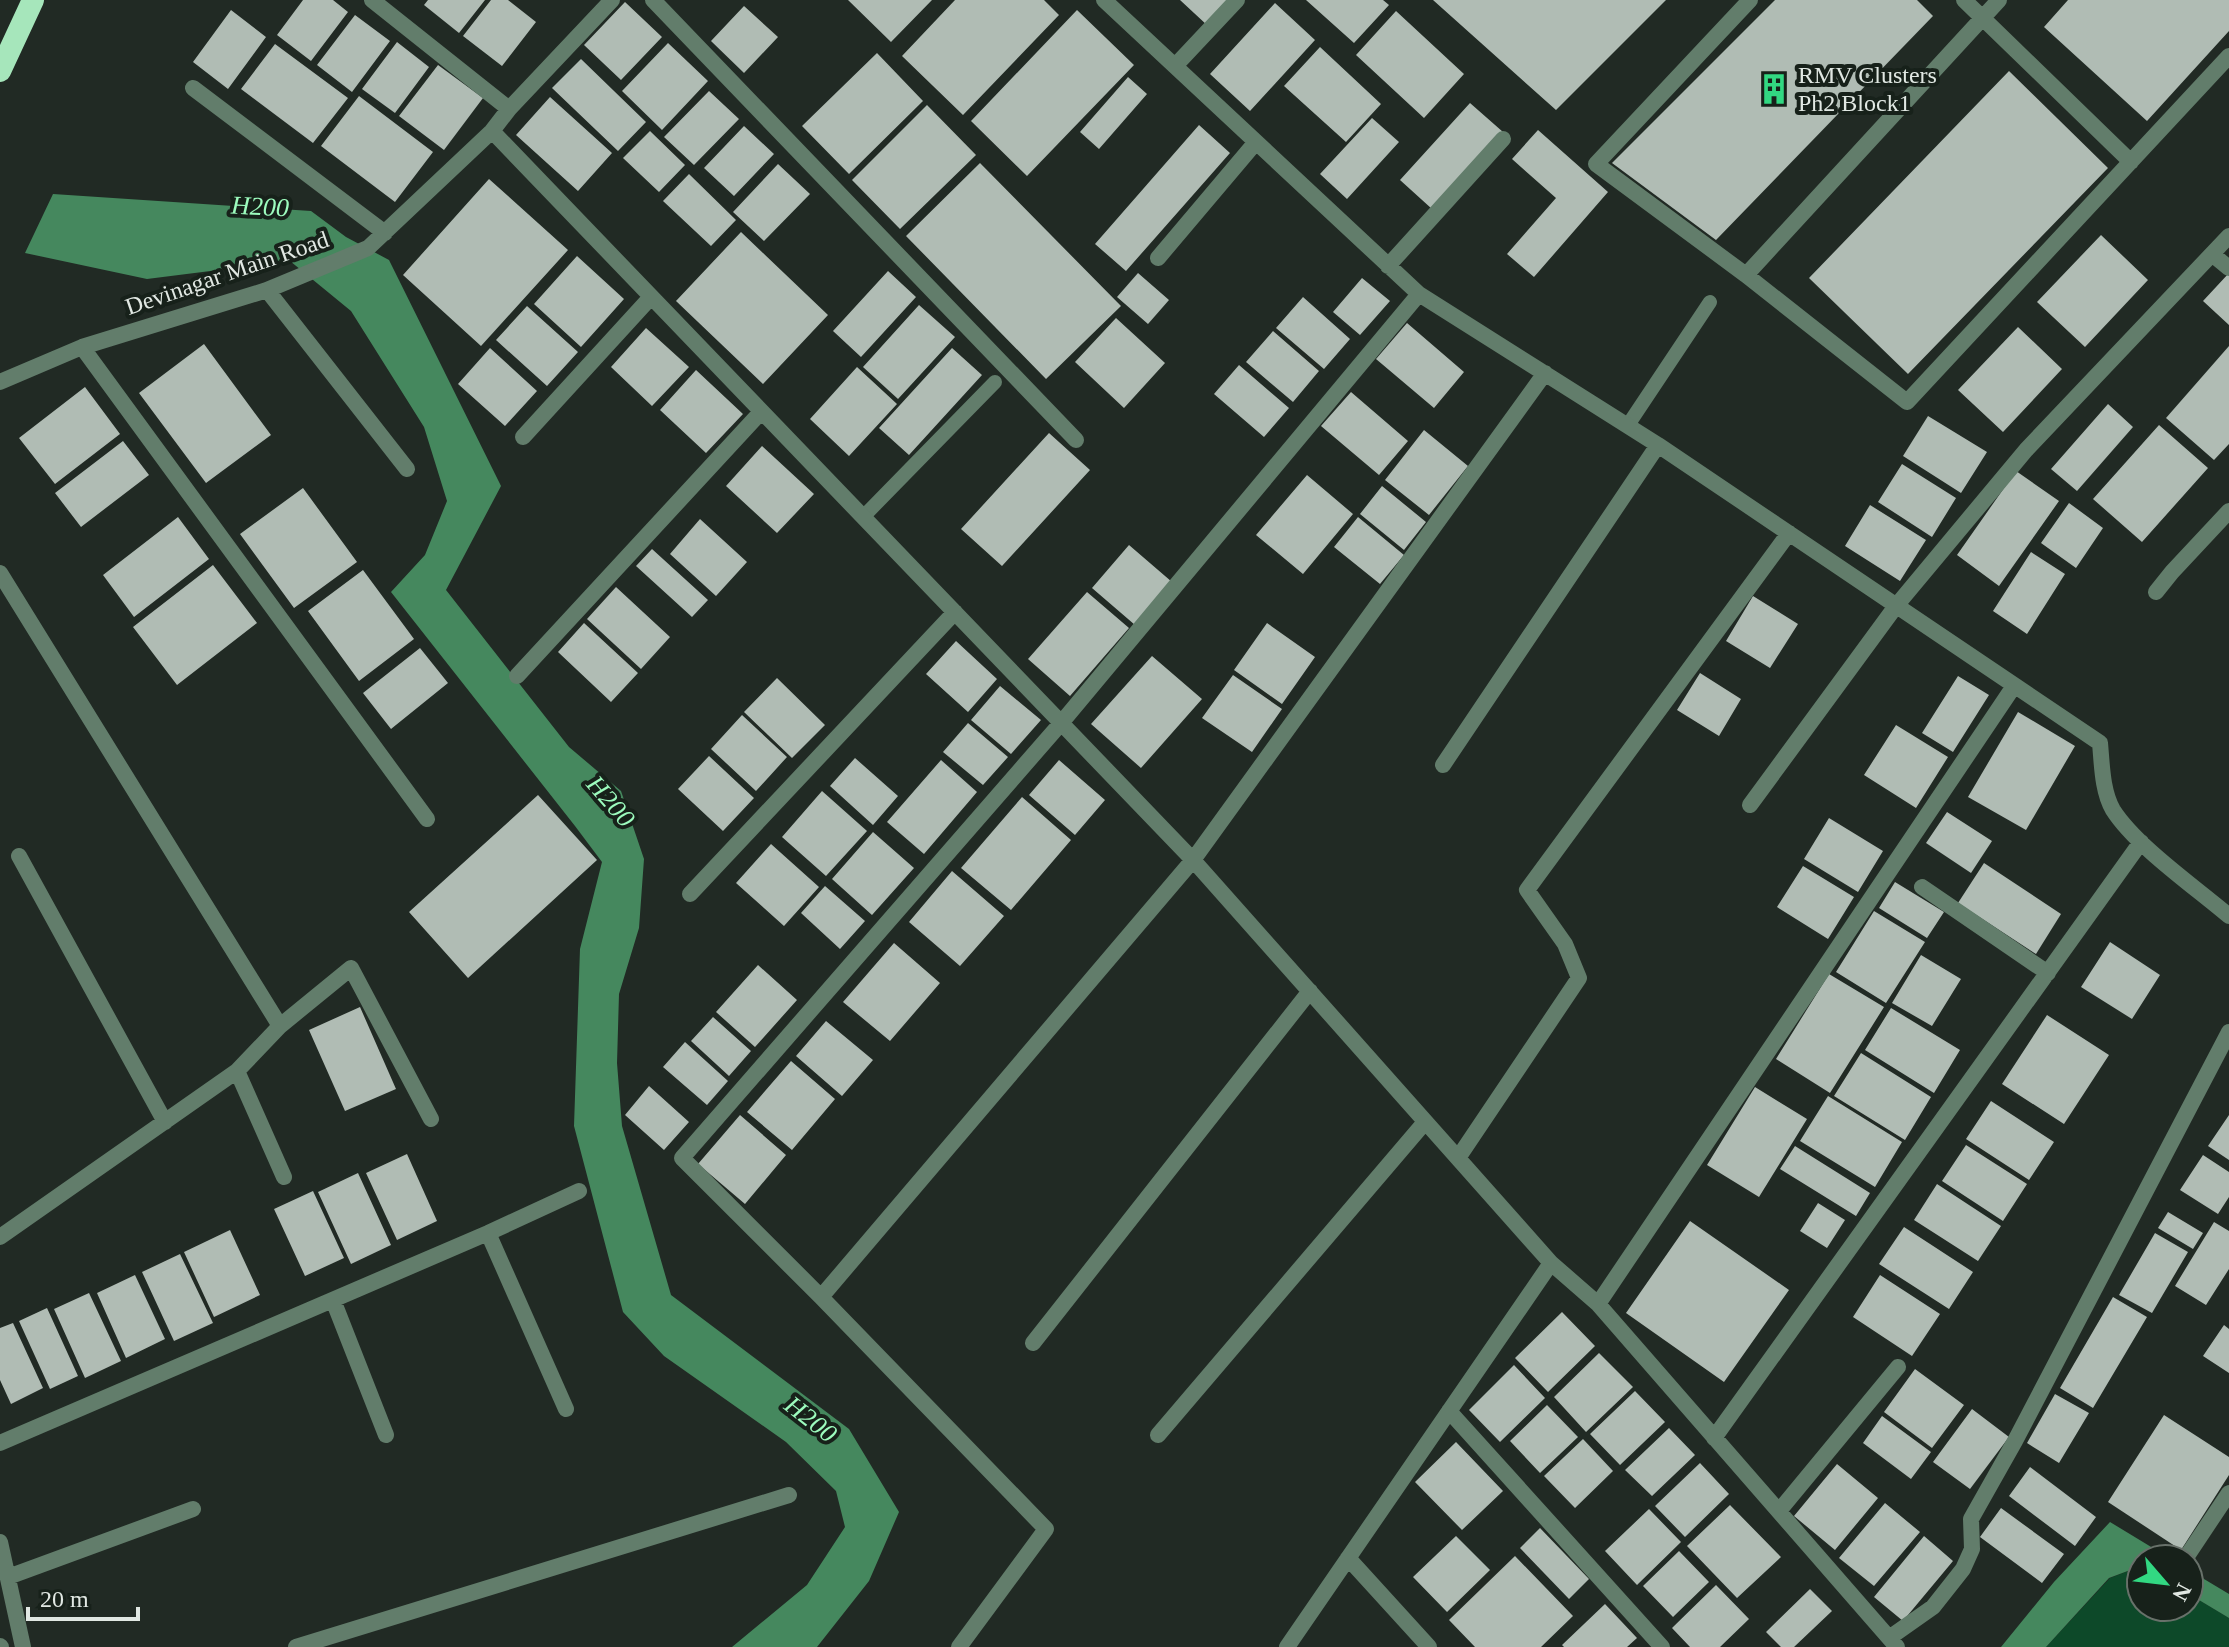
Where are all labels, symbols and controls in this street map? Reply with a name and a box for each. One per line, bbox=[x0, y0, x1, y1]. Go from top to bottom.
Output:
place label: RMV Clusters Ph2 Block1 bbox=[1798, 62, 1937, 116]
building icon: RMV Clusters Ph2 Block1 bbox=[1757, 72, 1791, 106]
water label: H200 bbox=[229, 190, 290, 222]
street label: Devinagar Main Road bbox=[122, 226, 332, 320]
water label: H200 bbox=[580, 769, 641, 833]
water label: H200 bbox=[778, 1390, 842, 1449]
north arrow bbox=[2125, 1543, 2205, 1623]
scale bar bbox=[28, 1571, 138, 1621]
text: N bbox=[2167, 1579, 2197, 1605]
text: 20 m bbox=[40, 1586, 89, 1612]

